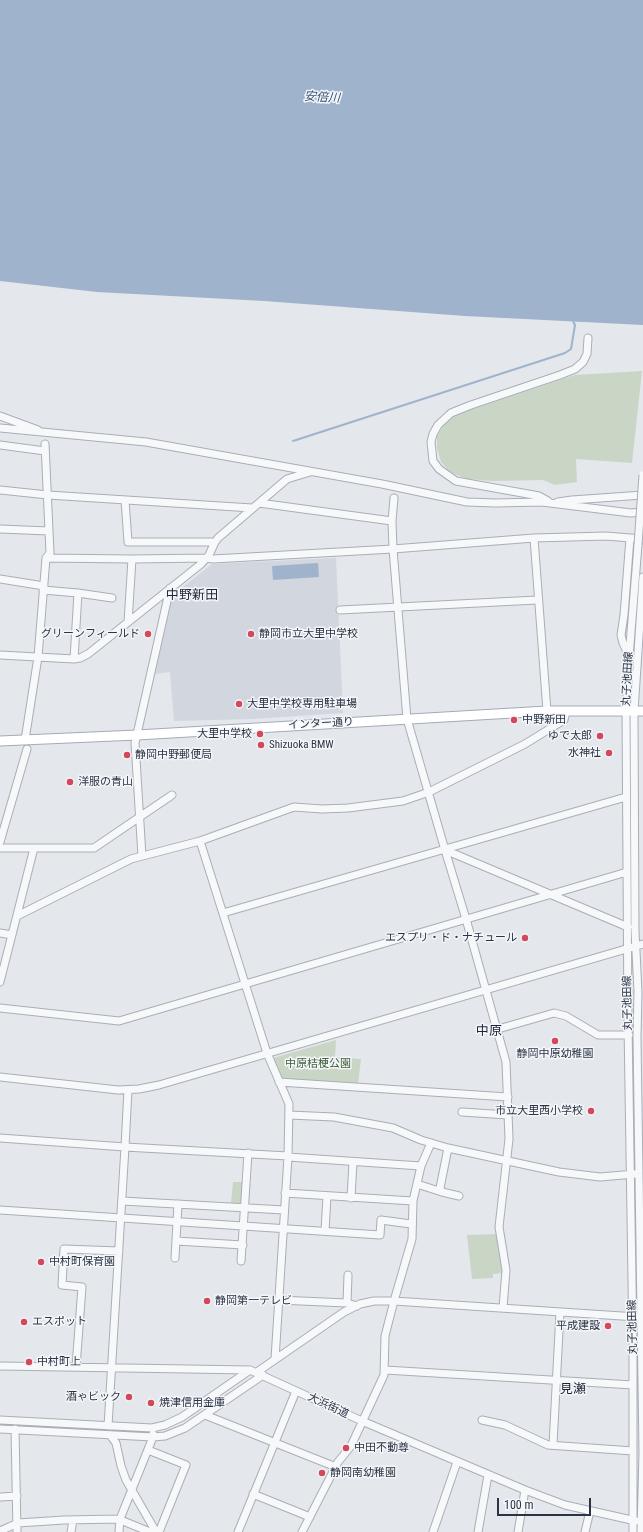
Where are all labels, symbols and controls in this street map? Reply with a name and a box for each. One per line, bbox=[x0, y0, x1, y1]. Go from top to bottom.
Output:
water label: 安倍川 bbox=[304, 90, 340, 106]
district label: 中野新田 bbox=[166, 588, 218, 604]
place label: グリーンフィールド bbox=[41, 627, 140, 641]
place label: 静岡市立大里中学校 bbox=[259, 627, 358, 641]
marker: グリーンフィールド bbox=[143, 629, 153, 639]
marker: 静岡市立大里中学校 bbox=[246, 629, 256, 639]
street label: 丸子池田線 bbox=[620, 651, 636, 707]
place label: 大里中学校専用駐車場 bbox=[247, 697, 357, 711]
marker: 大里中学校専用駐車場 bbox=[234, 699, 244, 709]
place label: 中野新田 bbox=[522, 713, 566, 727]
marker: 中野新田 bbox=[509, 715, 519, 725]
street label: インター通り bbox=[288, 716, 354, 732]
place label: 大里中学校 bbox=[197, 727, 252, 741]
marker: 大里中学校 bbox=[255, 729, 265, 739]
place label: ゆで太郎 bbox=[548, 729, 592, 743]
marker: ゆで太郎 bbox=[595, 731, 605, 741]
place label: Shizuoka BMW bbox=[269, 738, 334, 752]
marker: Shizuoka BMW bbox=[256, 740, 266, 750]
place label: 水神社 bbox=[568, 746, 601, 760]
place label: 静岡中野郵便局 bbox=[135, 748, 212, 762]
marker: 水神社 bbox=[604, 748, 614, 758]
marker: 静岡中野郵便局 bbox=[122, 750, 132, 760]
place label: 洋服の青山 bbox=[78, 775, 133, 789]
marker: 洋服の青山 bbox=[65, 777, 75, 787]
place label: エスプリ・ド・ナチュール bbox=[385, 931, 517, 945]
marker: エスプリ・ド・ナチュール bbox=[520, 933, 530, 943]
street label: 丸子池田線 bbox=[621, 975, 635, 1031]
district label: 中原 bbox=[476, 1024, 502, 1040]
marker: 静岡中原幼稚園 bbox=[550, 1036, 560, 1046]
place label: 静岡中原幼稚園 bbox=[517, 1047, 593, 1061]
park label: 中原桔梗公園 bbox=[285, 1057, 351, 1071]
place label: 市立大里西小学校 bbox=[495, 1104, 583, 1118]
marker: 市立大里西小学校 bbox=[586, 1106, 596, 1116]
place label: 中村町保育園 bbox=[49, 1255, 115, 1269]
marker: 中村町保育園 bbox=[36, 1257, 46, 1267]
place label: 静岡第一テレビ bbox=[215, 1294, 292, 1308]
marker: 静岡第一テレビ bbox=[202, 1296, 212, 1306]
street label: 丸子池田線 bbox=[626, 1299, 640, 1355]
place label: エスポット bbox=[32, 1315, 87, 1329]
marker: エスポット bbox=[19, 1317, 29, 1327]
place label: 平成建設 bbox=[556, 1319, 600, 1333]
marker: 平成建設 bbox=[603, 1321, 613, 1331]
place label: 中村町上 bbox=[37, 1355, 81, 1369]
marker: 中村町上 bbox=[24, 1357, 34, 1367]
district label: 見瀬 bbox=[560, 1382, 586, 1398]
place label: 酒ゃビック bbox=[66, 1390, 121, 1404]
street label: 大浜街道 bbox=[305, 1391, 351, 1421]
marker: 酒ゃビック bbox=[124, 1392, 134, 1402]
place label: 焼津信用金庫 bbox=[159, 1396, 225, 1410]
marker: 焼津信用金庫 bbox=[146, 1398, 156, 1408]
place label: 中田不動尊 bbox=[354, 1441, 409, 1455]
marker: 中田不動尊 bbox=[341, 1443, 351, 1453]
place label: 静岡南幼稚園 bbox=[330, 1466, 396, 1480]
marker: 静岡南幼稚園 bbox=[317, 1468, 327, 1478]
scale bar bbox=[499, 1490, 593, 1516]
text: 100 m bbox=[504, 1498, 534, 1512]

